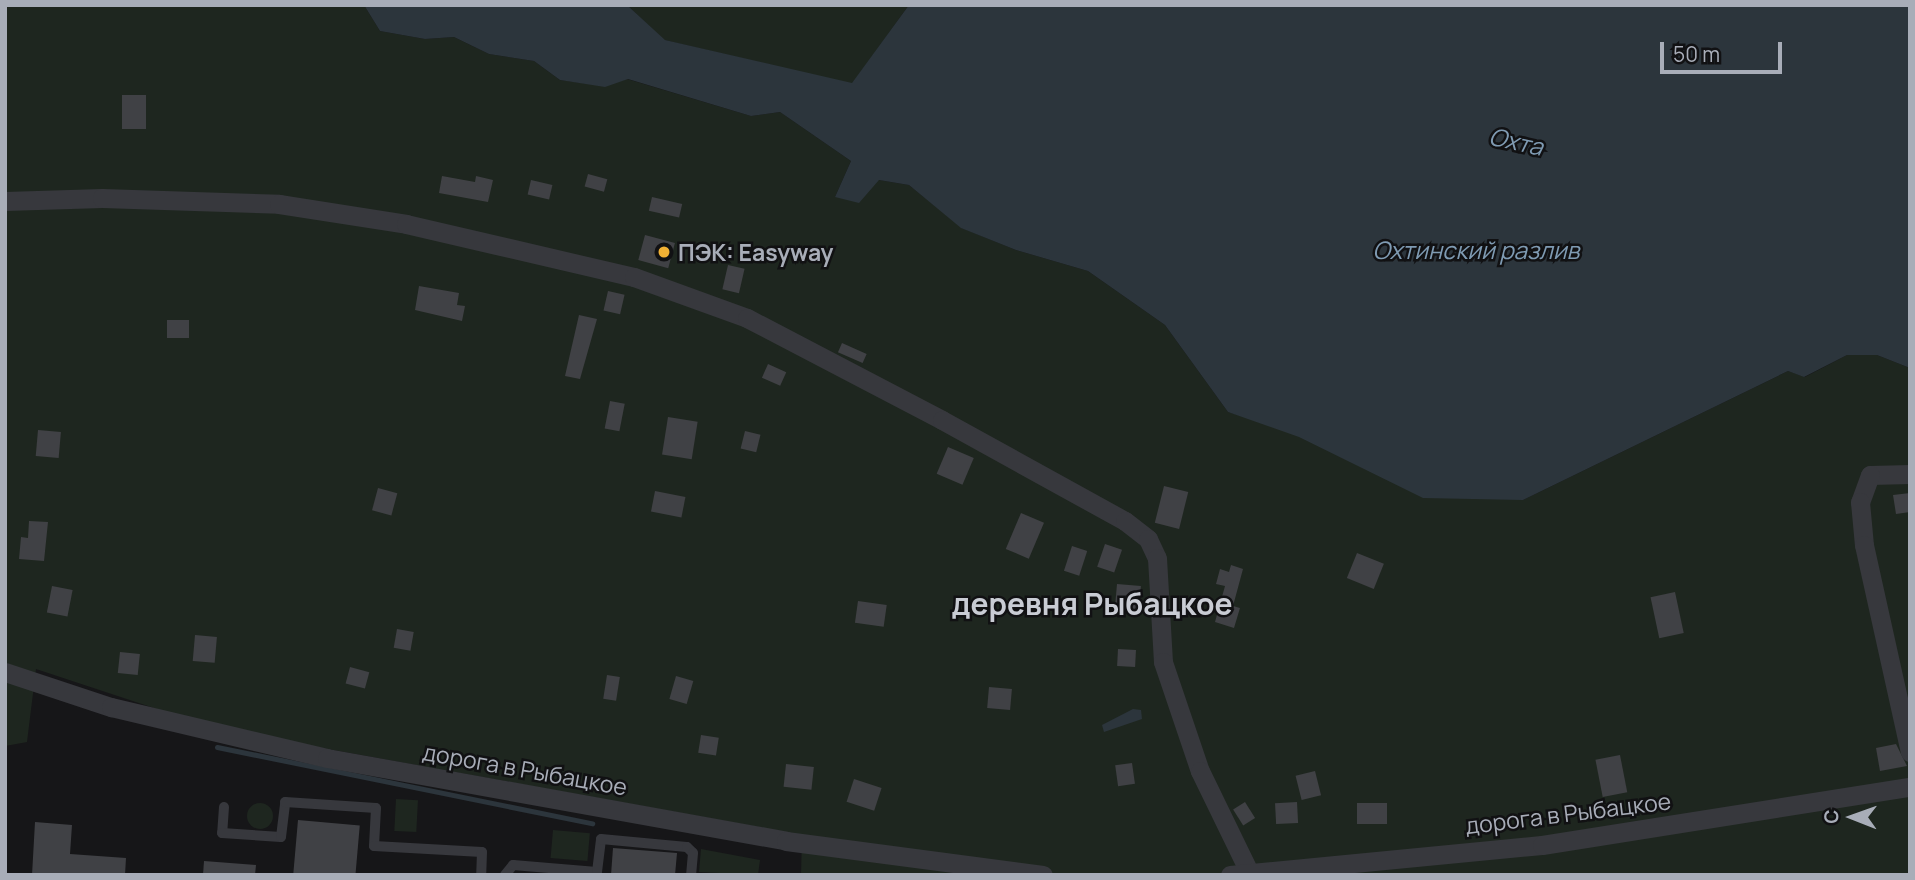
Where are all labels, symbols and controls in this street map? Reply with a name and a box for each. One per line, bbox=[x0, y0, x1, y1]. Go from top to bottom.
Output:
scale bar bbox=[1663, 28, 1786, 72]
text: 50 m bbox=[1673, 40, 1720, 68]
water label: Охта bbox=[1486, 121, 1546, 161]
water label: Охтинский разлив bbox=[1373, 236, 1579, 264]
place label: ПЭК: Easyway bbox=[678, 238, 833, 266]
marker: ПЭК: Easyway bbox=[656, 244, 672, 260]
district label: деревня Рыбацкое bbox=[951, 586, 1233, 622]
street label: дорога в Рыбацкое bbox=[421, 737, 629, 801]
north arrow bbox=[1817, 782, 1887, 852]
street label: дорога в Рыбацкое bbox=[1464, 787, 1672, 839]
text: С bbox=[1818, 809, 1844, 824]

